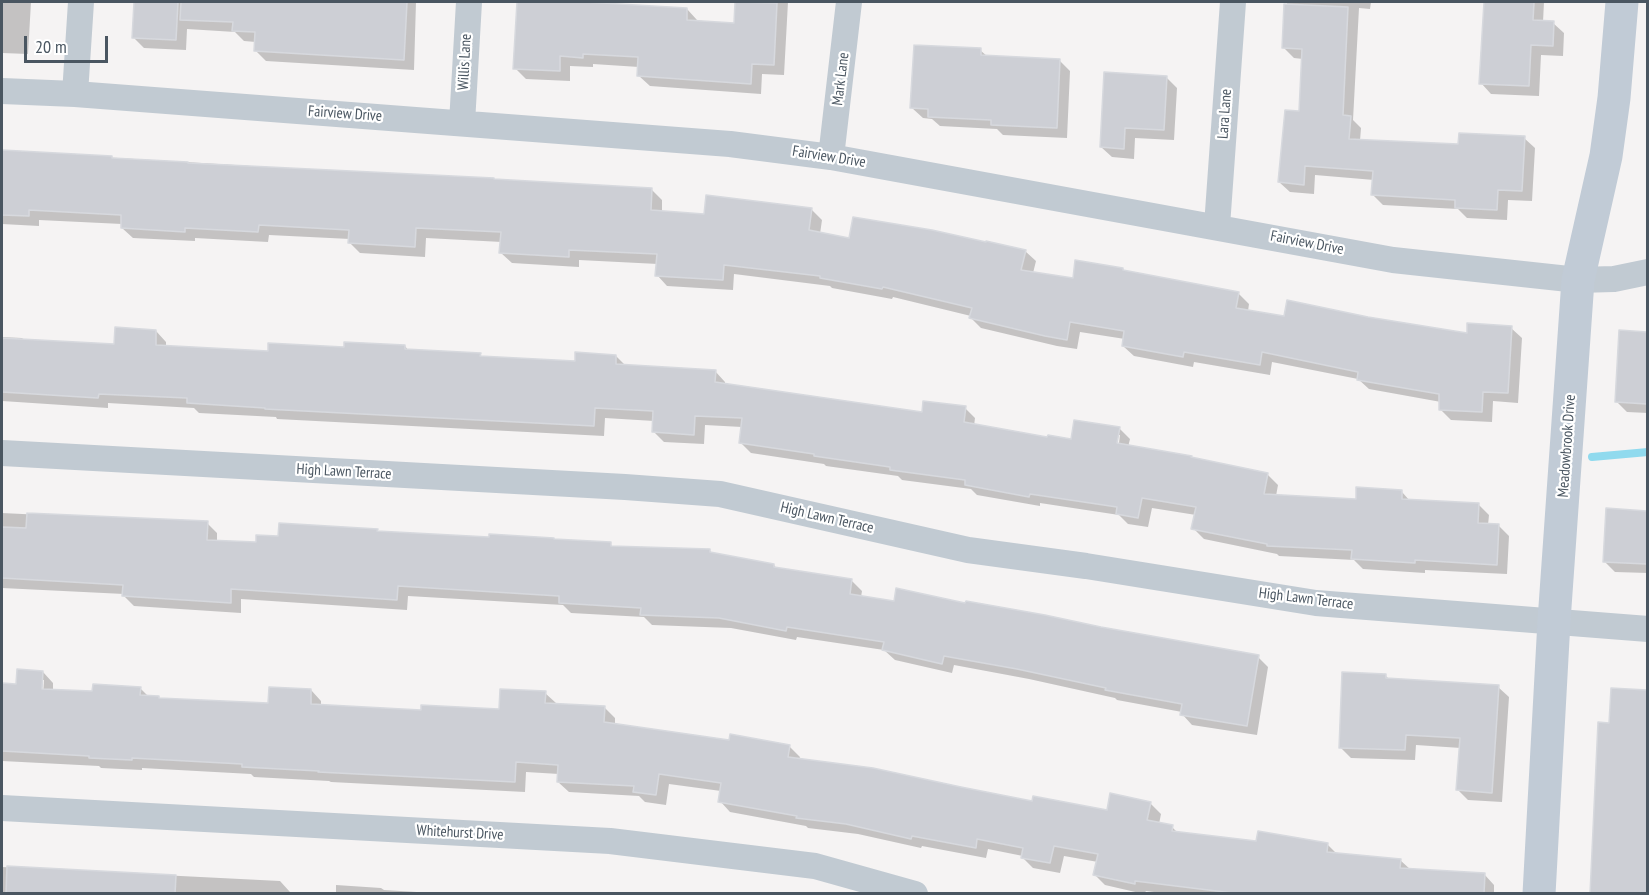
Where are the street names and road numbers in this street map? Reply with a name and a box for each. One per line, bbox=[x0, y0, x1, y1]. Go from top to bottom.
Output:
street label: Willis Lane bbox=[455, 33, 475, 91]
street label: Mark Lane bbox=[829, 51, 853, 107]
street label: Lara Lane bbox=[1214, 88, 1236, 140]
street label: Fairview Drive bbox=[307, 102, 383, 126]
street label: Fairview Drive bbox=[791, 142, 867, 172]
street label: Fairview Drive bbox=[1269, 227, 1345, 259]
street label: Meadowbrook Drive bbox=[1554, 394, 1580, 498]
street label: High Lawn Terrace bbox=[296, 461, 392, 483]
street label: High Lawn Terrace bbox=[779, 499, 875, 537]
street label: High Lawn Terrace bbox=[1258, 584, 1354, 614]
street label: Whitehurst Drive bbox=[416, 822, 504, 844]

